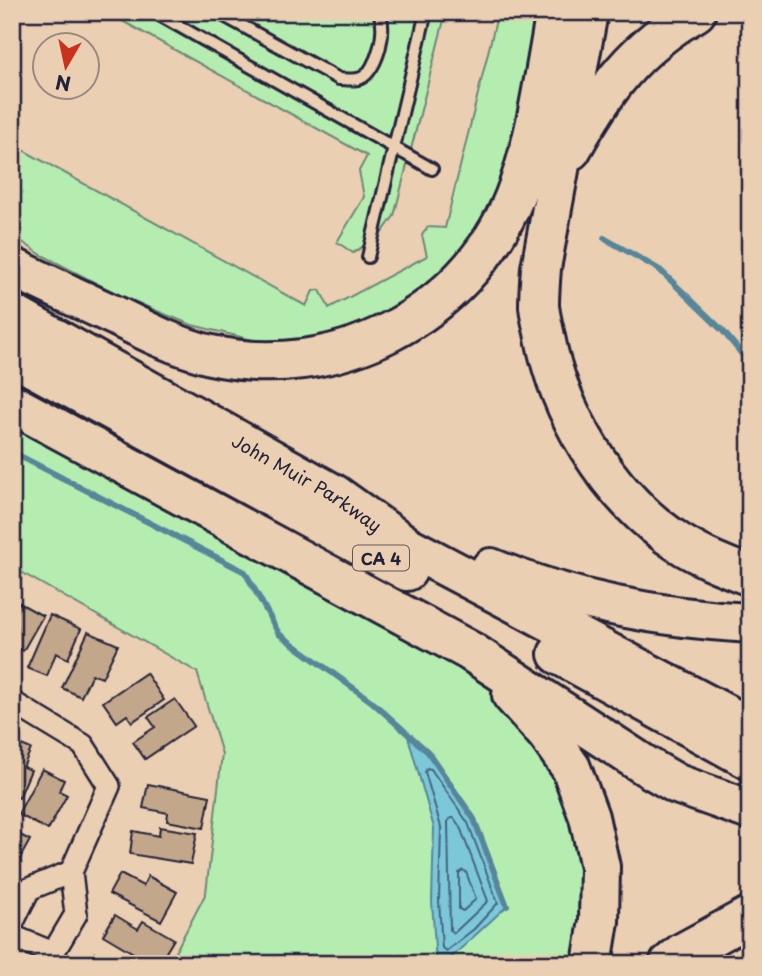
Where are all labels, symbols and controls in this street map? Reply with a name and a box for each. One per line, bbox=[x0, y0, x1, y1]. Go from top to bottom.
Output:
north arrow bbox=[32, 32, 102, 102]
text: N bbox=[54, 69, 73, 99]
street label: John Muir Parkway bbox=[227, 426, 388, 538]
road number: CA 4 bbox=[353, 545, 409, 570]

